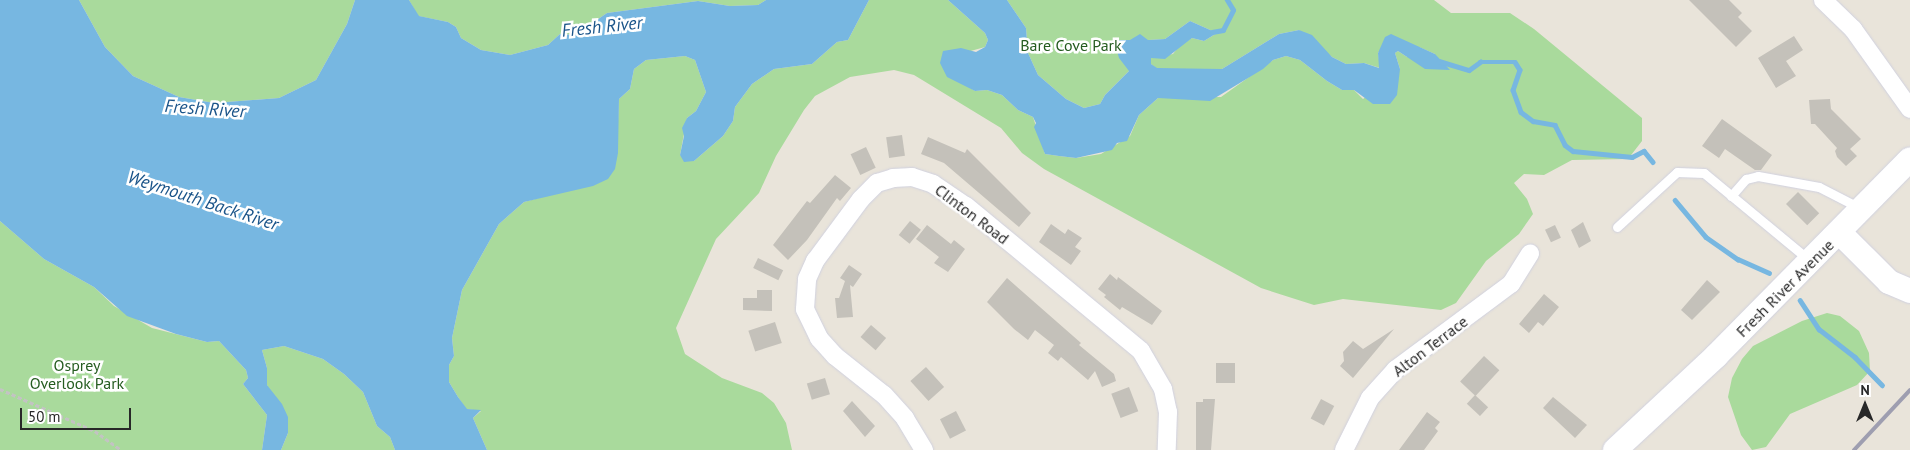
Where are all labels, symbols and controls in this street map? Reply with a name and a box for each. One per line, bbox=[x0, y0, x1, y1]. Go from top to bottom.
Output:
water label: Fresh River bbox=[561, 12, 643, 42]
park label: Bare Cove Park bbox=[1020, 35, 1122, 55]
water label: Fresh River bbox=[164, 95, 246, 123]
water label: Weymouth Back River bbox=[125, 166, 281, 236]
street label: Clinton Road bbox=[931, 180, 1013, 248]
street label: Fresh River Avenue bbox=[1732, 235, 1838, 341]
street label: Alton Terrace bbox=[1388, 311, 1472, 381]
park label: Osprey Overlook Park bbox=[30, 355, 124, 393]
north arrow bbox=[1840, 380, 1890, 430]
text: N bbox=[1860, 381, 1870, 399]
scale bar bbox=[22, 398, 134, 430]
text: 50 m bbox=[28, 407, 61, 426]

